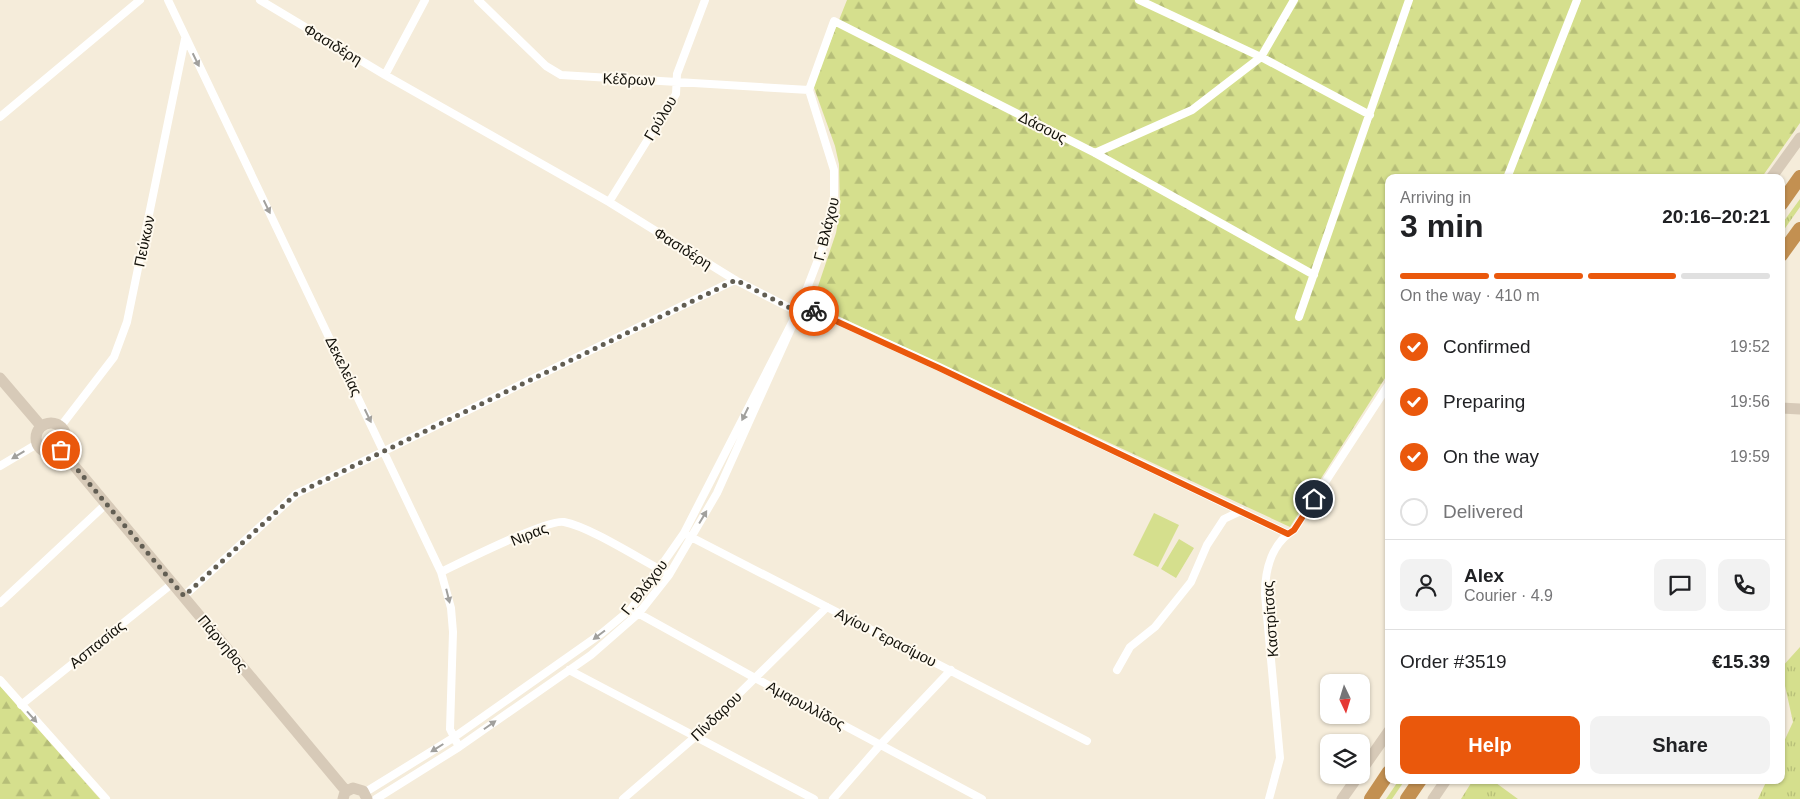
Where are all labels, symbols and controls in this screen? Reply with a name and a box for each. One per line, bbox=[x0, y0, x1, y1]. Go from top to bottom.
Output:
street label: Φασιδέρη bbox=[301, 20, 365, 68]
one-way arrow bbox=[192, 53, 200, 67]
street label: Κέδρων bbox=[602, 70, 656, 88]
street label: Γρύλου bbox=[640, 93, 680, 143]
street label: Δάσους bbox=[1016, 108, 1070, 146]
text: Arriving in bbox=[1400, 189, 1471, 206]
street label: Γ. Βλάχου bbox=[810, 195, 842, 263]
one-way arrow bbox=[263, 199, 271, 214]
text: 20:16–20:21 bbox=[1662, 206, 1770, 227]
text: 3 min bbox=[1400, 208, 1484, 244]
street label: Πεύκων bbox=[130, 214, 158, 268]
street label: Φασιδέρη bbox=[651, 224, 715, 272]
courier bbox=[789, 286, 839, 336]
text: On the way · 410 m bbox=[1400, 287, 1540, 304]
icon: bike bbox=[800, 297, 828, 325]
street label: Δεκελείας bbox=[322, 333, 366, 399]
icon: check bbox=[1400, 333, 1428, 361]
text: Confirmed bbox=[1443, 336, 1531, 357]
text: 19:52 bbox=[1730, 338, 1770, 355]
icon: check bbox=[1400, 388, 1428, 416]
text: Preparing bbox=[1443, 391, 1525, 412]
text: 19:56 bbox=[1730, 393, 1770, 410]
one-way arrow bbox=[741, 407, 749, 422]
one-way arrow bbox=[364, 409, 372, 423]
pin bbox=[40, 429, 82, 471]
icon: bag bbox=[47, 436, 75, 464]
icon: check bbox=[1400, 443, 1428, 471]
text: On the way bbox=[1443, 446, 1539, 467]
text: 19:59 bbox=[1730, 448, 1770, 465]
one-way arrow bbox=[12, 451, 25, 460]
pin bbox=[1293, 478, 1335, 520]
icon: home bbox=[1300, 485, 1328, 513]
text: Delivered bbox=[1443, 501, 1523, 522]
one-way arrow bbox=[699, 510, 708, 523]
street label: Νιρας bbox=[508, 519, 550, 549]
street label: Γ. Βλάχου bbox=[617, 556, 671, 618]
button: person bbox=[1400, 559, 1452, 611]
button: chat bbox=[1654, 559, 1706, 611]
button: phone bbox=[1718, 559, 1770, 611]
text: Alex bbox=[1464, 565, 1504, 586]
street label: Καστρίτσας bbox=[1259, 580, 1281, 658]
text: Courier · 4.9 bbox=[1464, 587, 1553, 604]
one-way arrow bbox=[444, 589, 452, 604]
street label: Αγίου Γερασίμου bbox=[833, 604, 939, 670]
street label: Πάρνηθος bbox=[195, 612, 251, 674]
street label: Ασπασίας bbox=[66, 616, 128, 672]
one-way arrow bbox=[592, 630, 606, 640]
text: Order #3519 bbox=[1400, 651, 1507, 672]
text: €15.39 bbox=[1712, 651, 1770, 672]
north arrow bbox=[1320, 674, 1370, 724]
map controls bbox=[1320, 674, 1370, 784]
street label: Αμαρυλλίδος bbox=[764, 677, 848, 733]
street label: Πίνδαρου bbox=[687, 688, 745, 744]
one-way arrow bbox=[26, 711, 38, 723]
button: Help bbox=[1400, 716, 1580, 774]
button: Share bbox=[1590, 716, 1770, 774]
one-way arrow bbox=[484, 720, 497, 730]
button: layers bbox=[1320, 734, 1370, 784]
one-way arrow bbox=[431, 744, 444, 753]

